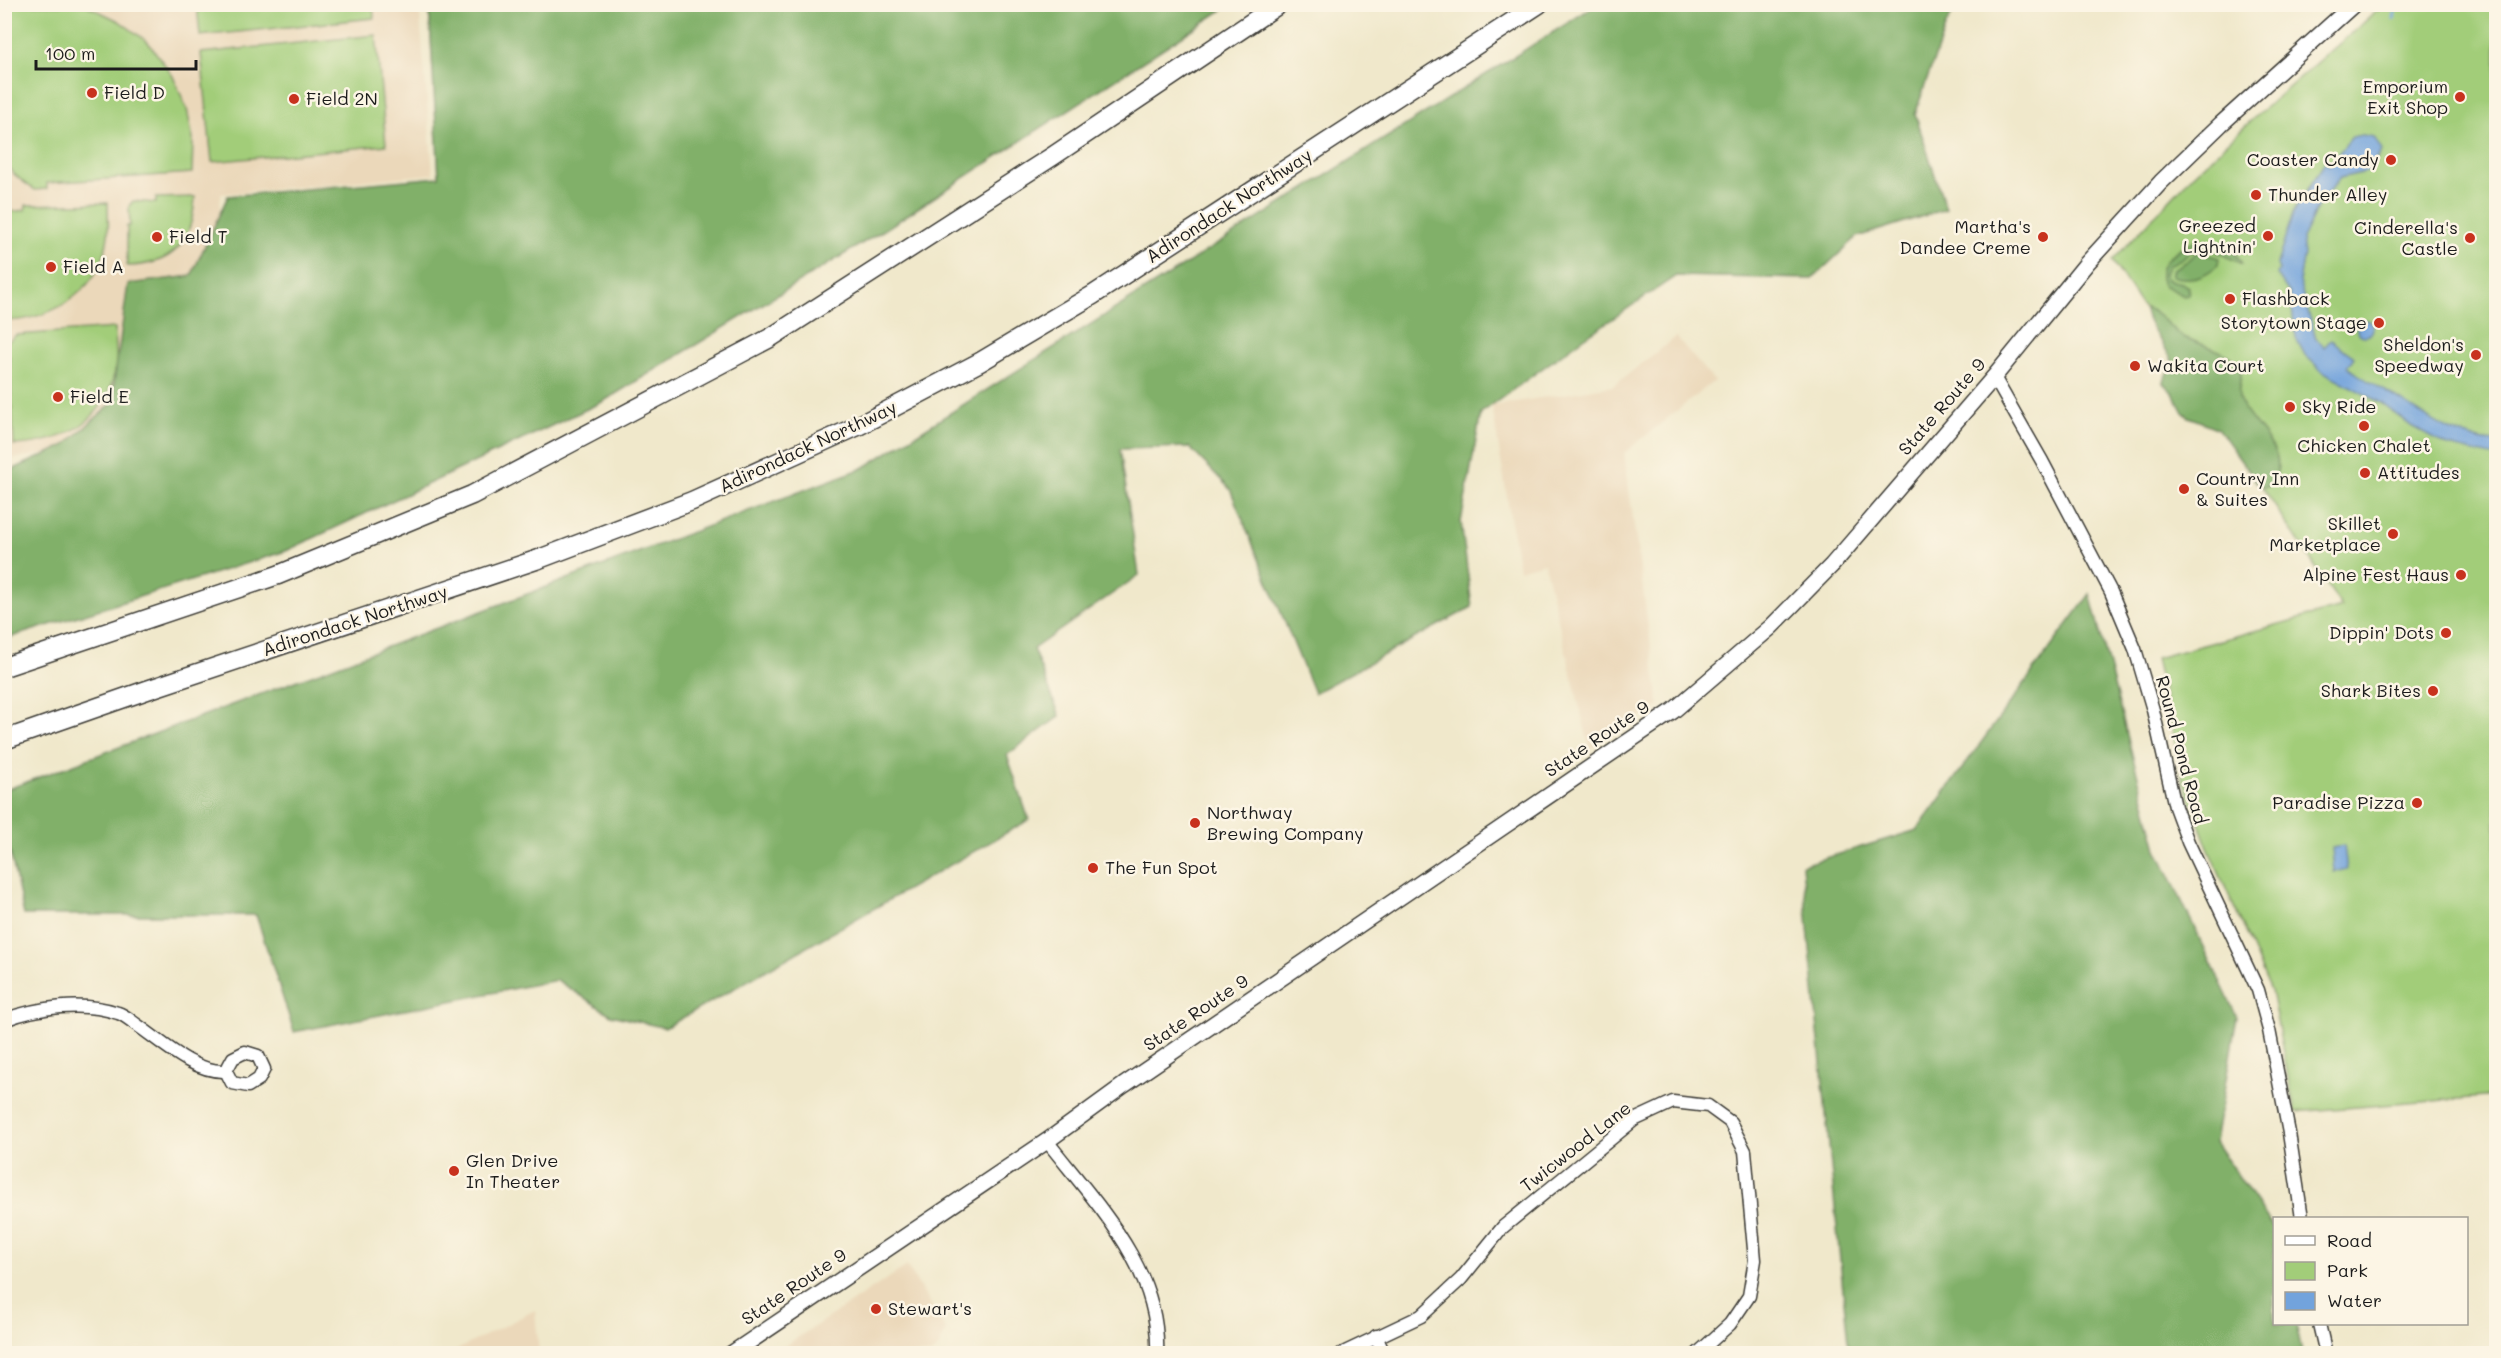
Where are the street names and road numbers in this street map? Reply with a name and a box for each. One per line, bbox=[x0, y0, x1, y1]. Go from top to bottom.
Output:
street label: Adirondack Northway bbox=[1141, 142, 1316, 268]
street label: State Route 9 bbox=[1892, 352, 1990, 460]
street label: Adirondack Northway bbox=[715, 394, 900, 498]
street label: Adirondack Northway bbox=[259, 579, 450, 661]
street label: Round Pond Road bbox=[2151, 673, 2213, 827]
street label: State Route 9 bbox=[1539, 694, 1654, 782]
street label: State Route 9 bbox=[1138, 968, 1253, 1056]
street label: Twicwood Lane bbox=[1515, 1095, 1636, 1197]
street label: State Route 9 bbox=[736, 1242, 851, 1330]

